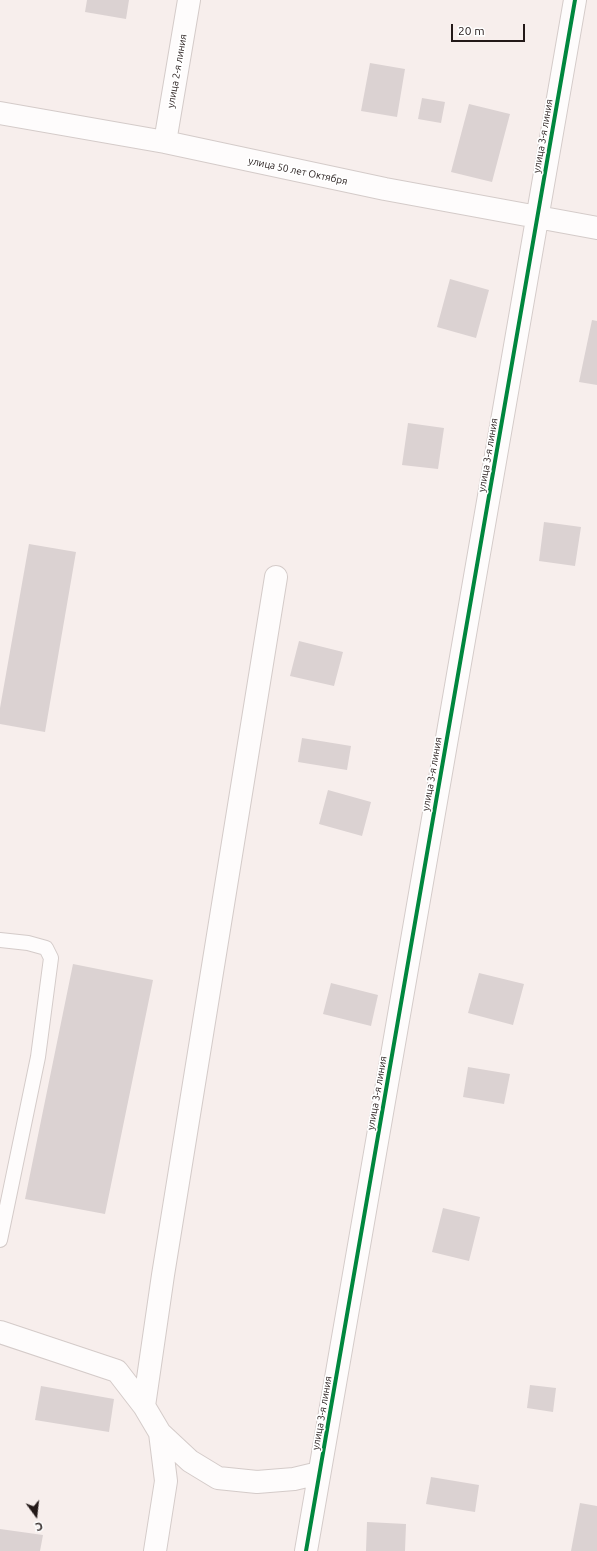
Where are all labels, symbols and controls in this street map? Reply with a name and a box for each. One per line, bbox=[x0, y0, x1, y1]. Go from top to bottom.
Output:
scale bar bbox=[453, 16, 527, 42]
text: 20 m bbox=[458, 24, 485, 37]
street label: улица 2-я линия bbox=[165, 33, 189, 109]
street label: улица 3-я линия bbox=[531, 98, 555, 174]
street label: улица 50 лет Октября bbox=[247, 155, 349, 187]
street label: улица 3-я линия bbox=[476, 417, 500, 493]
street label: улица 3-я линия bbox=[420, 736, 444, 812]
street label: улица 3-я линия bbox=[365, 1055, 389, 1131]
street label: улица 3-я линия bbox=[310, 1375, 334, 1451]
north arrow bbox=[16, 1495, 56, 1535]
text: С bbox=[34, 1520, 44, 1533]

